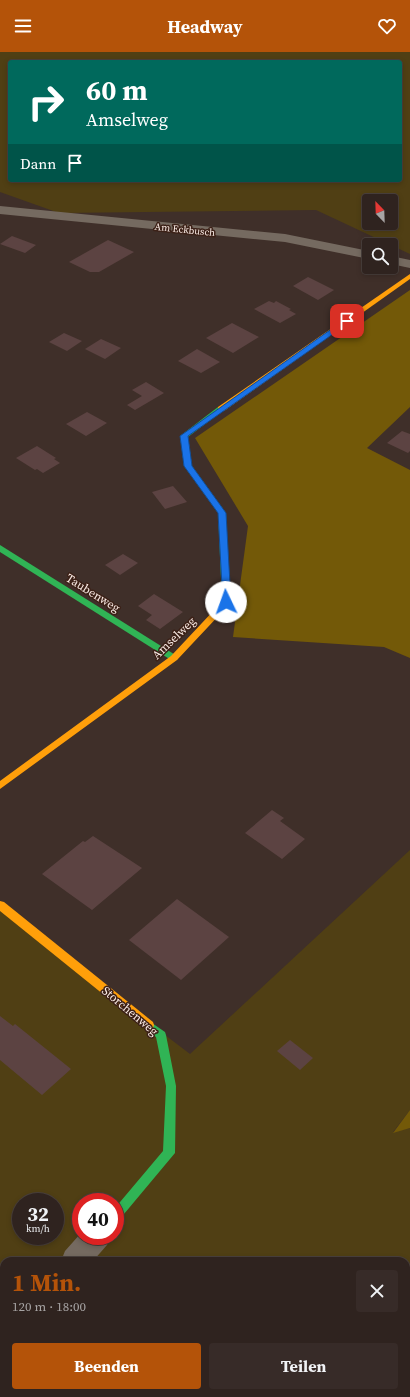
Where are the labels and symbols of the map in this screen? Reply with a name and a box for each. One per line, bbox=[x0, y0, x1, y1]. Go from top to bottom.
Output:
north arrow bbox=[362, 194, 398, 230]
street label: Am Eckbusch bbox=[154, 220, 216, 239]
pin bbox=[330, 304, 364, 338]
street label: Taubenweg bbox=[63, 570, 123, 616]
position arrow bbox=[205, 581, 247, 623]
street label: Amselweg bbox=[149, 613, 199, 663]
street label: Storchenweg bbox=[99, 983, 161, 1039]
speed limit sign: 40 bbox=[72, 1193, 124, 1245]

